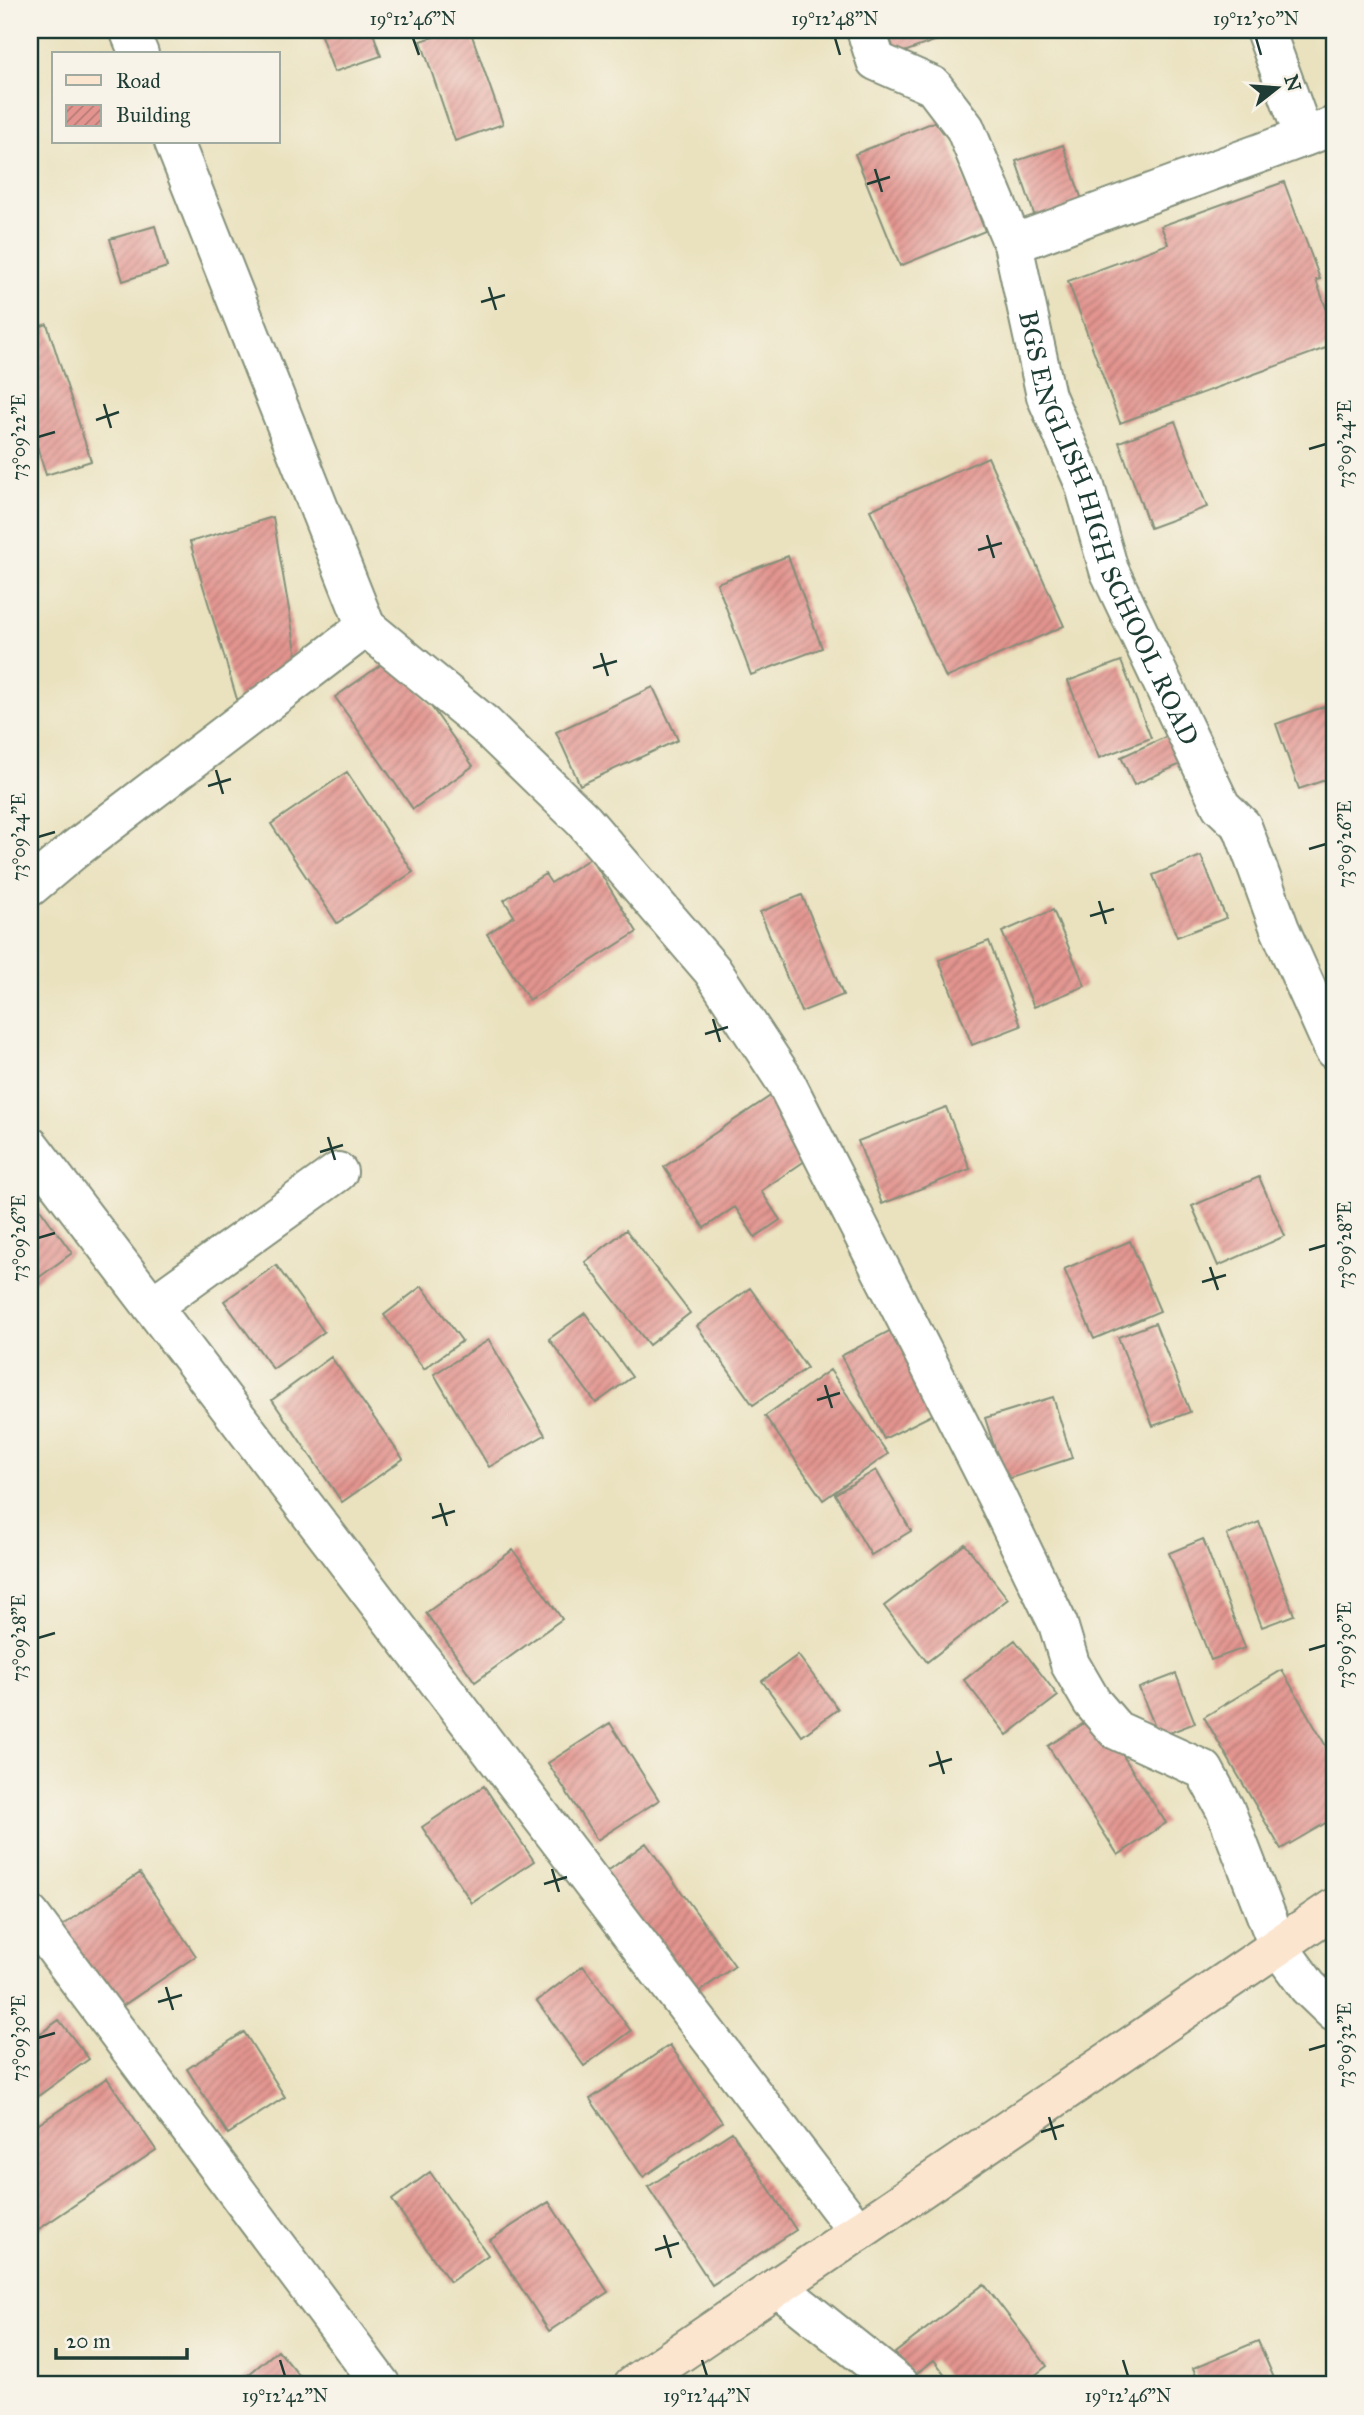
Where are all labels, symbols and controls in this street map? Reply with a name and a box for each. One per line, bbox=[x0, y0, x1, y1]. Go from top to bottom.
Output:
text: 19°12'46"N bbox=[370, 8, 456, 30]
text: 19°12'48"N bbox=[792, 8, 878, 30]
text: 19°12'50"N bbox=[1213, 8, 1299, 30]
legend bbox=[52, 52, 280, 144]
north arrow bbox=[1242, 52, 1312, 122]
text: Road bbox=[116, 68, 161, 94]
text: N bbox=[1279, 72, 1306, 94]
text: Building bbox=[116, 102, 190, 128]
street label: BGS ENGLISH HIGH SCHOOL ROAD bbox=[1012, 308, 1206, 750]
text: 73°09'22"E bbox=[8, 393, 30, 480]
text: 73°09'24"E bbox=[1334, 400, 1356, 488]
text: 73°09'24"E bbox=[8, 793, 30, 881]
text: 73°09'26"E bbox=[1334, 800, 1356, 888]
text: 73°09'26"E bbox=[8, 1194, 30, 1282]
text: 73°09'28"E bbox=[1334, 1201, 1356, 1289]
text: 73°09'28"E bbox=[8, 1594, 30, 1682]
text: 73°09'30"E bbox=[1334, 1601, 1356, 1688]
text: 73°09'30"E bbox=[8, 1994, 30, 2081]
text: 73°09'32"E bbox=[1334, 2002, 1356, 2088]
scale bar bbox=[56, 2317, 187, 2361]
text: 20 m bbox=[66, 2328, 111, 2354]
text: 19°12'42"N bbox=[242, 2385, 328, 2407]
text: 19°12'44"N bbox=[663, 2385, 751, 2407]
text: 19°12'46"N bbox=[1085, 2385, 1171, 2407]

